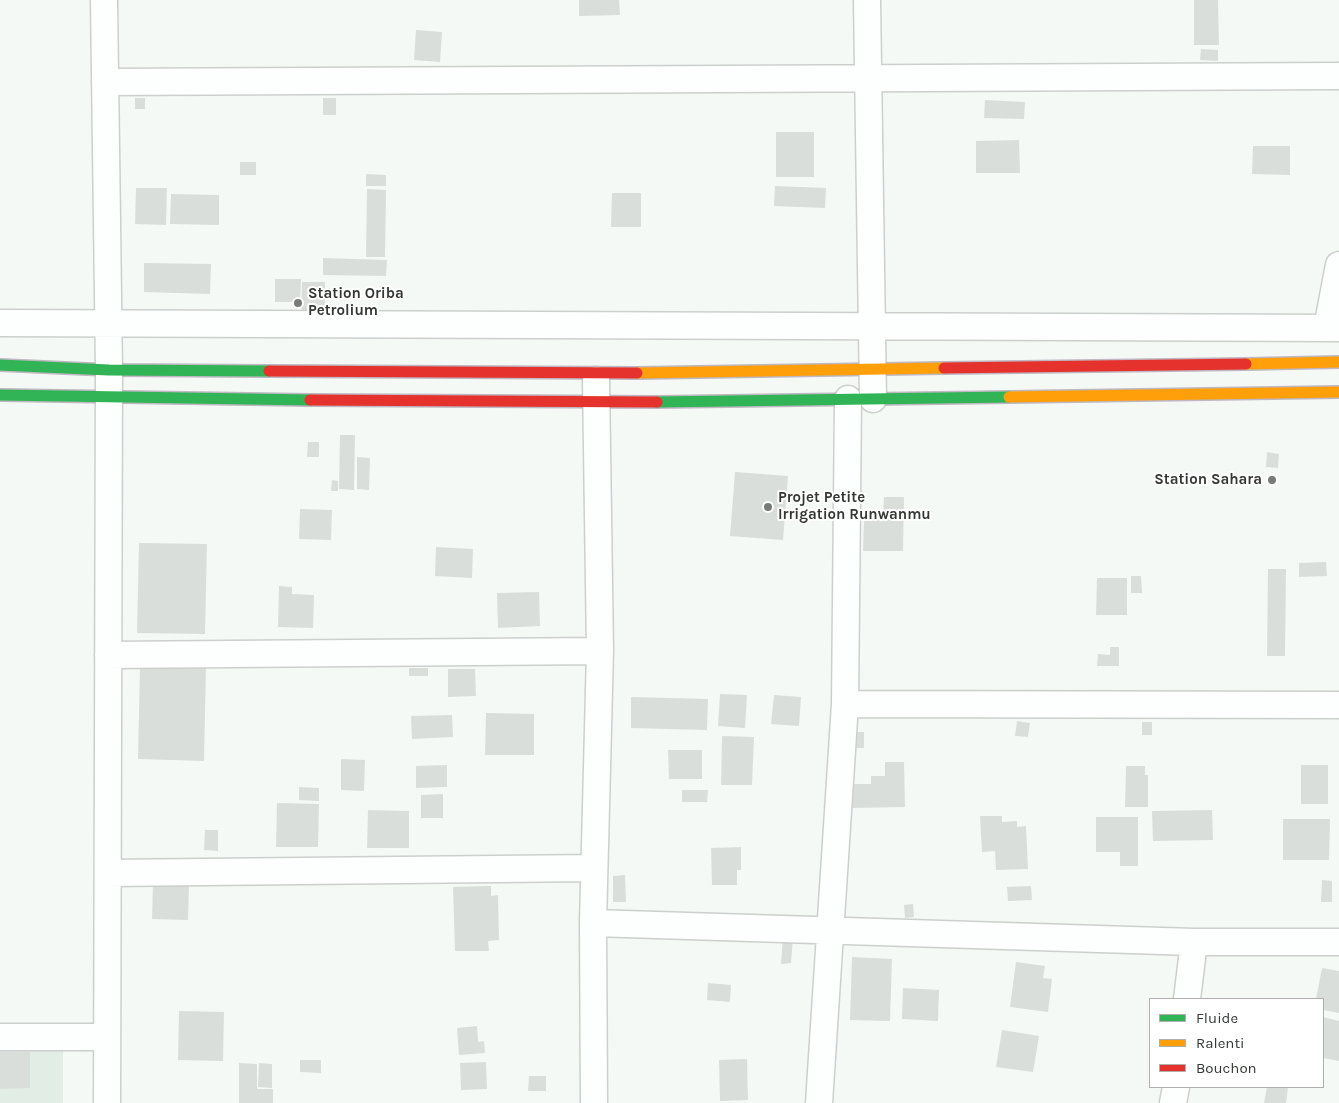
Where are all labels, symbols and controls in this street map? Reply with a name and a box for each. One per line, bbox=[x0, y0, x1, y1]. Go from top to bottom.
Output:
place label: Station Oriba Petrolium bbox=[308, 285, 404, 320]
marker: Station Oriba Petrolium bbox=[292, 297, 304, 309]
place label: Station Sahara bbox=[1154, 471, 1262, 489]
marker: Station Sahara bbox=[1266, 474, 1278, 486]
place label: Projet Petite Irrigation Runwanmu bbox=[778, 489, 931, 524]
marker: Projet Petite Irrigation Runwanmu bbox=[762, 501, 774, 513]
legend bbox=[1149, 998, 1324, 1088]
text: Fluide bbox=[1196, 1009, 1238, 1027]
text: Ralenti bbox=[1196, 1034, 1245, 1052]
text: Bouchon bbox=[1196, 1059, 1257, 1077]

